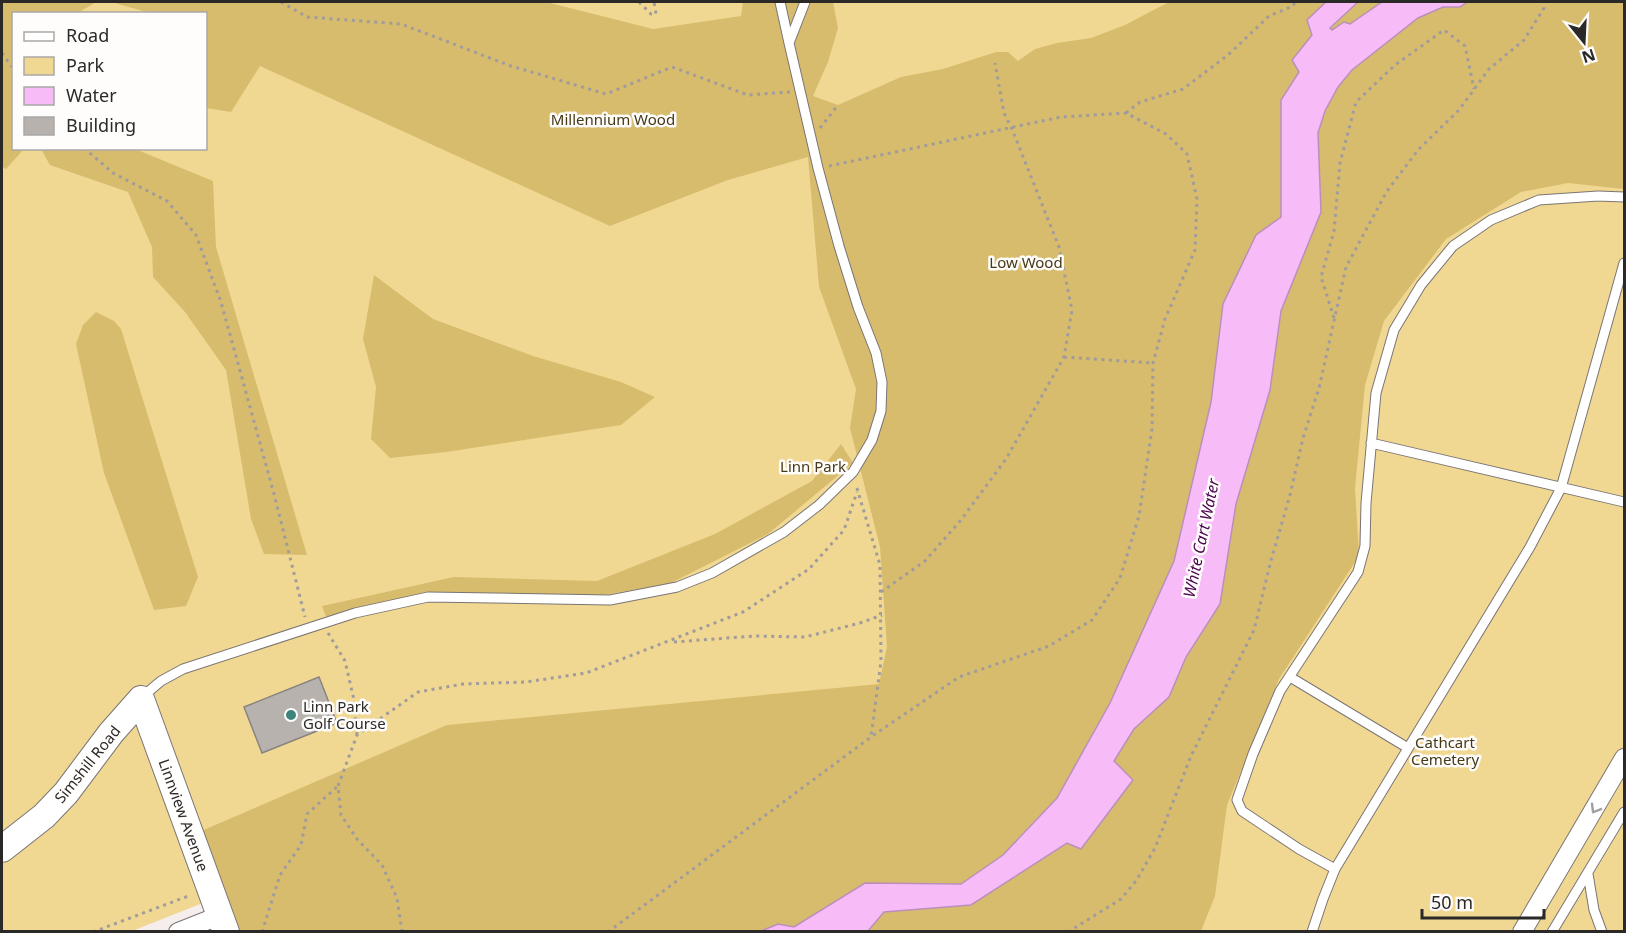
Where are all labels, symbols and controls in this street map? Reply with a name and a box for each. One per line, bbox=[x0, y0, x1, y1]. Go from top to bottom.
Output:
legend bbox=[12, 12, 207, 150]
north arrow bbox=[1554, 12, 1614, 72]
text: Road bbox=[66, 23, 109, 47]
text: N bbox=[1579, 44, 1598, 69]
text: Park bbox=[66, 53, 104, 77]
text: Water bbox=[66, 83, 117, 107]
park label: Millennium Wood bbox=[551, 109, 675, 129]
text: Building bbox=[66, 113, 136, 137]
park label: Low Wood bbox=[989, 252, 1063, 272]
park label: Linn Park bbox=[780, 456, 846, 476]
water label: White Cart Water bbox=[1178, 476, 1224, 599]
place label: Linn Park Golf Course bbox=[303, 696, 386, 733]
marker: Linn Park Golf Course bbox=[284, 708, 298, 722]
street label: Simshill Road bbox=[50, 721, 124, 807]
park label: Cathcart Cemetery bbox=[1411, 732, 1479, 769]
street label: Linnview Avenue bbox=[154, 756, 214, 874]
one-way arrow bbox=[1591, 803, 1602, 813]
scale bar bbox=[1422, 882, 1544, 920]
text: 50 m bbox=[1431, 890, 1473, 914]

